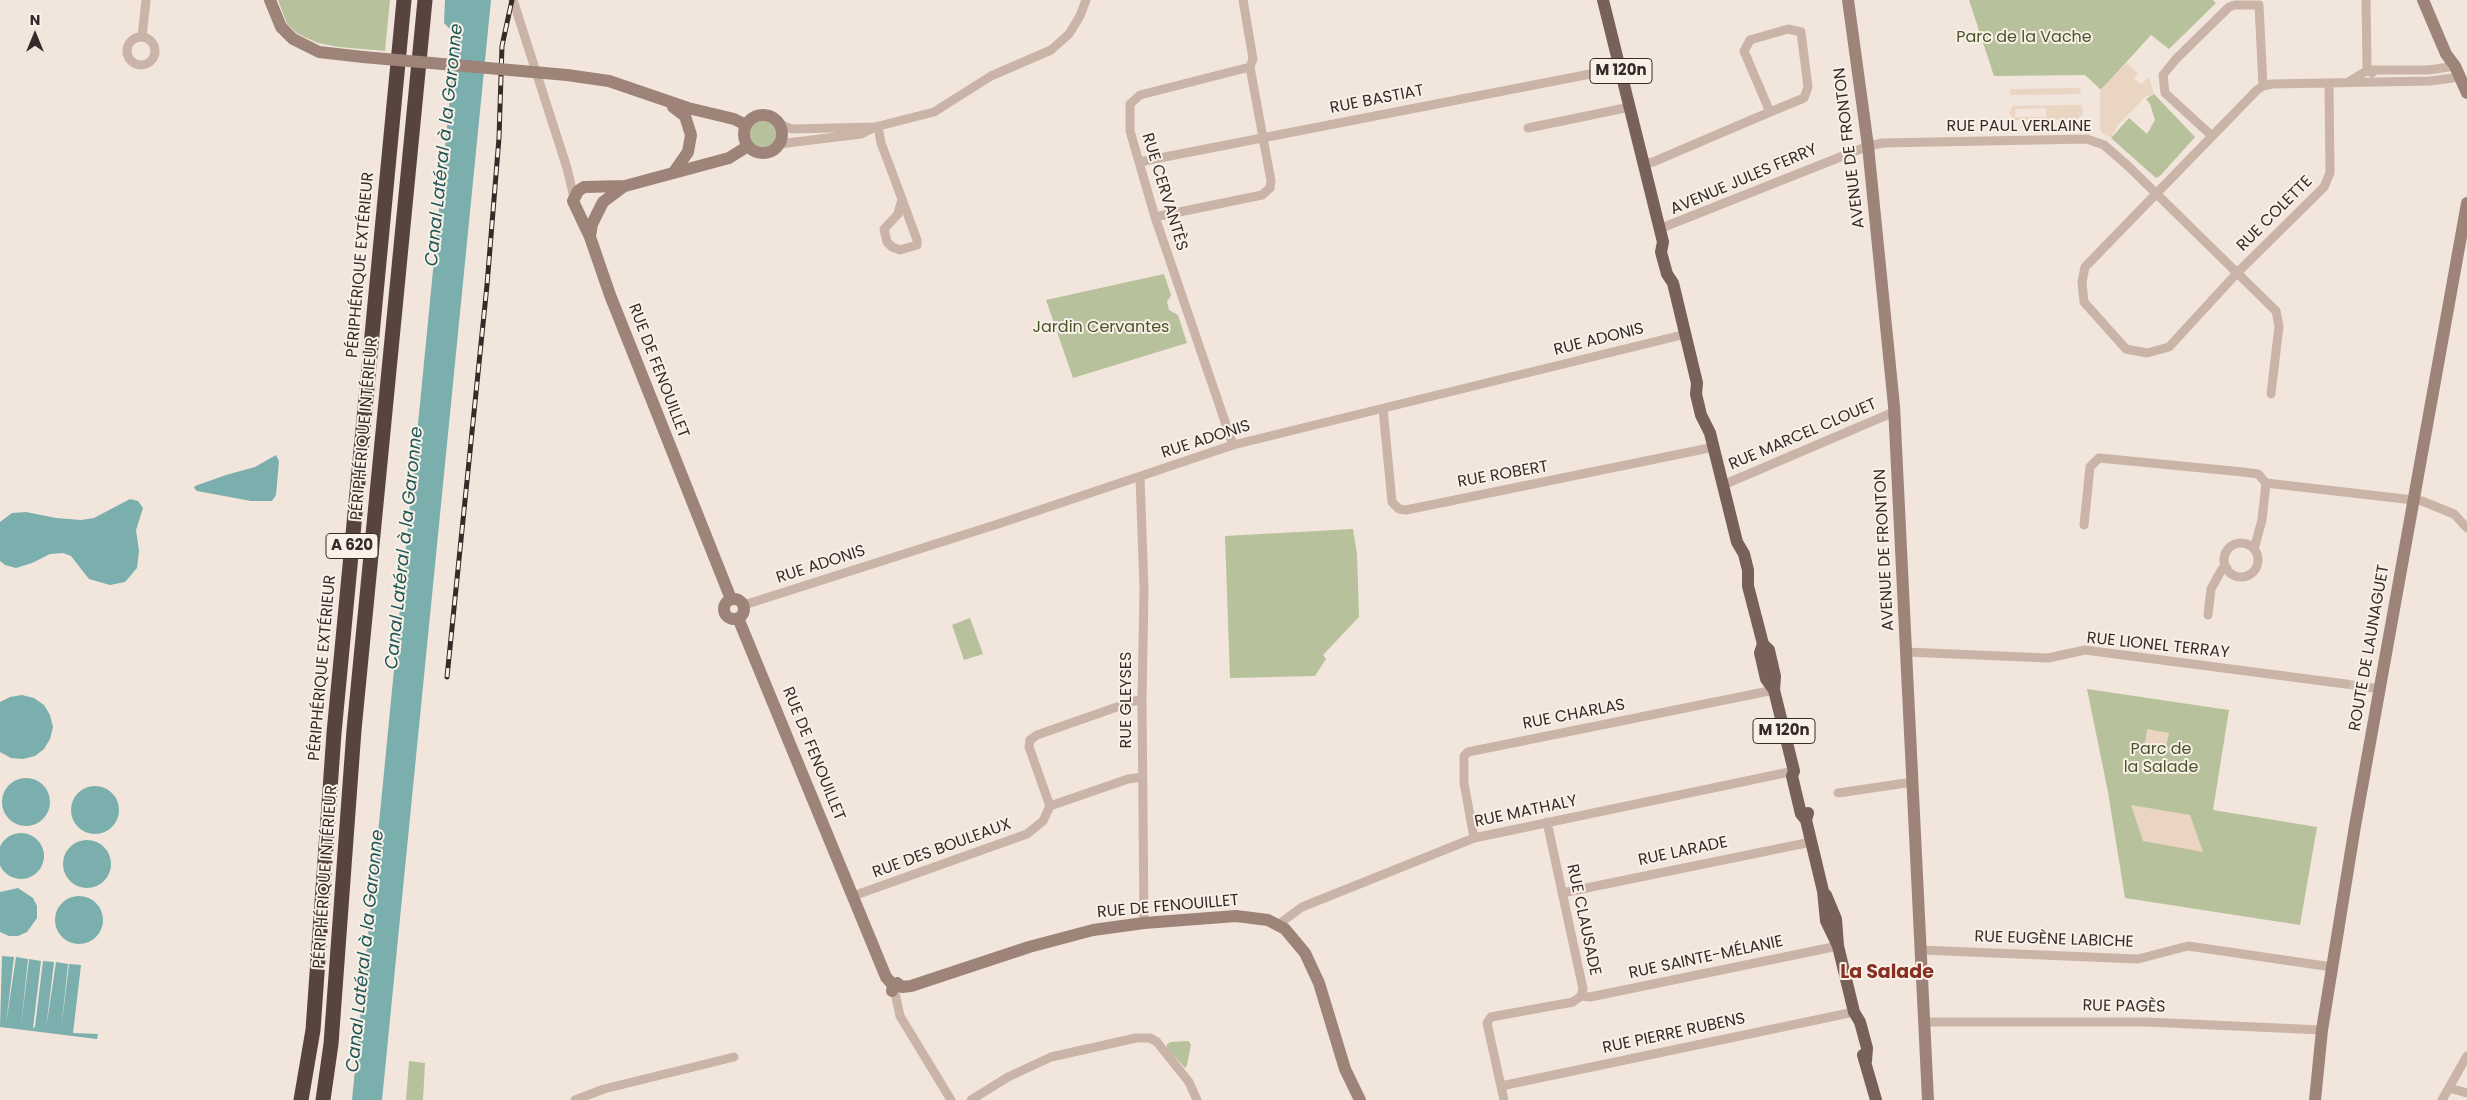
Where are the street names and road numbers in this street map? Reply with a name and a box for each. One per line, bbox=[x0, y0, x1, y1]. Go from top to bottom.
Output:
road number: M 120n bbox=[1590, 58, 1652, 84]
street label: AVENUE DE FRONTON bbox=[1831, 66, 1869, 230]
street label: RUE BASTIAT bbox=[1329, 82, 1425, 118]
street label: RUE PAUL VERLAINE bbox=[1947, 117, 2091, 137]
street label: RUE CERVANTÈS bbox=[1137, 131, 1191, 253]
street label: AVENUE JULES FERRY bbox=[1668, 140, 1820, 220]
street label: PÉRIPHÉRIQUE EXTÉRIEUR bbox=[343, 171, 379, 359]
street label: RUE COLETTE bbox=[2233, 172, 2317, 256]
street label: RUE DE FENOUILLET bbox=[624, 301, 692, 441]
street label: RUE ADONIS bbox=[1552, 320, 1646, 360]
street label: PÉRIPHÉRIQUE INTÉRIEUR bbox=[347, 337, 383, 521]
street label: RUE MARCEL CLOUET bbox=[1726, 395, 1880, 475]
street label: RUE ADONIS bbox=[1159, 417, 1253, 463]
street label: RUE ROBERT bbox=[1456, 458, 1550, 492]
street label: AVENUE DE FRONTON bbox=[1871, 468, 1899, 632]
road number: A 620 bbox=[326, 534, 378, 558]
street label: RUE ADONIS bbox=[774, 542, 868, 588]
street label: ROUTE DE LAUNAGUET bbox=[2346, 563, 2394, 733]
street label: PÉRIPHÉRIQUE EXTÉRIEUR bbox=[305, 574, 341, 762]
street label: RUE LIONEL TERRAY bbox=[2086, 629, 2230, 663]
street label: RUE GLEYSES bbox=[1117, 652, 1137, 748]
street label: RUE DE FENOUILLET bbox=[777, 684, 849, 824]
street label: RUE CHARLAS bbox=[1521, 696, 1627, 734]
road number: M 120n bbox=[1753, 718, 1815, 744]
street label: PÉRIPHÉRIQUE INTÉRIEUR bbox=[310, 785, 342, 969]
street label: RUE MATHALY bbox=[1473, 792, 1579, 832]
street label: RUE DES BOULEAUX bbox=[870, 815, 1014, 883]
street label: RUE LARADE bbox=[1637, 833, 1729, 871]
street label: RUE CLAUSADE bbox=[1562, 862, 1604, 978]
street label: RUE DE FENOUILLET bbox=[1096, 891, 1240, 923]
street label: RUE EUGÈNE LABICHE bbox=[1974, 928, 2134, 952]
street label: RUE SAINTE-MÉLANIE bbox=[1627, 932, 1785, 984]
street label: RUE PAGÈS bbox=[2082, 997, 2166, 1017]
street label: RUE PIERRE RUBENS bbox=[1601, 1009, 1747, 1059]

